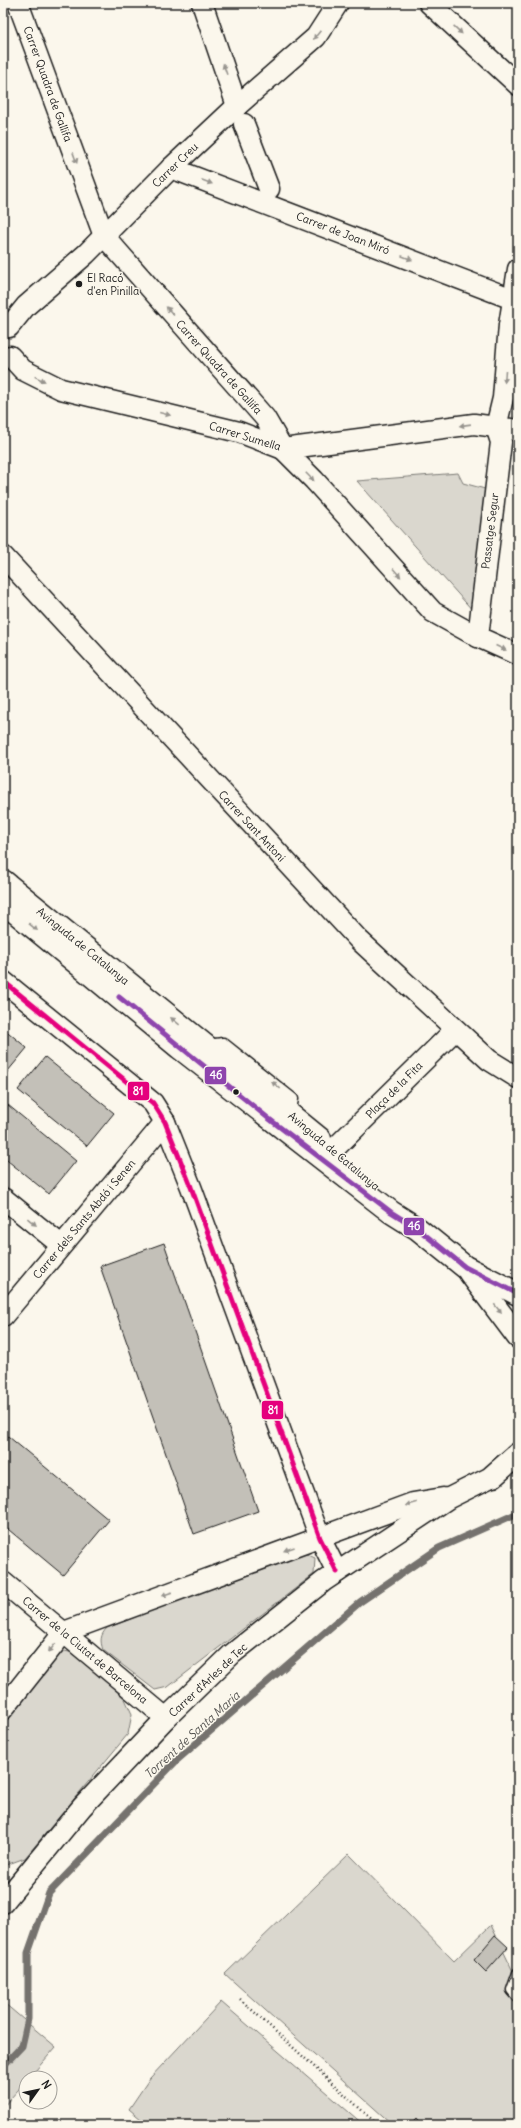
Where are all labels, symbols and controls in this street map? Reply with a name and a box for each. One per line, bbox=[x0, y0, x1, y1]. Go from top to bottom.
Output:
street label: Carrer Quadra de Gallifa bbox=[21, 24, 75, 144]
one-way arrow bbox=[453, 25, 463, 34]
one-way arrow bbox=[312, 30, 321, 41]
one-way arrow bbox=[222, 63, 228, 75]
street label: Carrer Creu bbox=[149, 139, 201, 190]
one-way arrow bbox=[72, 152, 78, 164]
one-way arrow bbox=[202, 179, 214, 185]
street label: Carrer de Joan Miró bbox=[294, 209, 392, 257]
one-way arrow bbox=[402, 256, 414, 262]
place label: El Racó d'en Pinilla bbox=[87, 271, 139, 298]
marker: El Racó d'en Pinilla bbox=[74, 279, 84, 289]
one-way arrow bbox=[165, 306, 174, 316]
street label: Carrer Quadra de Gallifa bbox=[173, 317, 265, 417]
one-way arrow bbox=[502, 371, 508, 383]
one-way arrow bbox=[35, 376, 46, 382]
one-way arrow bbox=[159, 412, 171, 418]
street label: Carrer Sumella bbox=[207, 418, 283, 454]
one-way arrow bbox=[459, 422, 472, 428]
one-way arrow bbox=[305, 472, 315, 482]
street label: Passatge Segur bbox=[478, 492, 502, 570]
one-way arrow bbox=[393, 568, 402, 578]
one-way arrow bbox=[496, 645, 507, 651]
street label: Carrer Sant Antoni bbox=[215, 788, 289, 864]
street label: Avinguda de Catalunya bbox=[34, 904, 132, 988]
one-way arrow bbox=[28, 922, 39, 931]
one-way arrow bbox=[170, 1016, 181, 1025]
street label: Plaça de la Fita bbox=[363, 1059, 425, 1121]
line badge: 46 bbox=[204, 1066, 227, 1085]
text: 46 bbox=[210, 1068, 222, 1082]
line badge: 81 bbox=[127, 1081, 150, 1101]
one-way arrow bbox=[270, 1081, 281, 1089]
text: 81 bbox=[133, 1084, 143, 1098]
unlabelled marker bbox=[231, 1087, 241, 1097]
street label: Avinguda de Catalunya bbox=[285, 1109, 383, 1193]
street label: Carrer dels Sants Abdó i Senen bbox=[30, 1156, 138, 1282]
one-way arrow bbox=[26, 1217, 37, 1226]
line badge: 46 bbox=[403, 1217, 425, 1236]
text: 46 bbox=[408, 1219, 420, 1233]
one-way arrow bbox=[493, 1304, 502, 1315]
line badge: 81 bbox=[261, 1400, 284, 1420]
text: 81 bbox=[268, 1403, 278, 1417]
one-way arrow bbox=[404, 1501, 416, 1507]
one-way arrow bbox=[282, 1547, 294, 1553]
one-way arrow bbox=[161, 1592, 173, 1598]
street label: Carrer de la Ciutat de Barcelona bbox=[19, 1593, 151, 1707]
street label: Carrer d'Arles de Tec bbox=[166, 1640, 250, 1720]
one-way arrow bbox=[47, 1643, 56, 1654]
water label: Torrent de Santa Maria bbox=[141, 1687, 243, 1781]
north arrow bbox=[18, 2070, 58, 2110]
text: N bbox=[38, 2078, 54, 2092]

